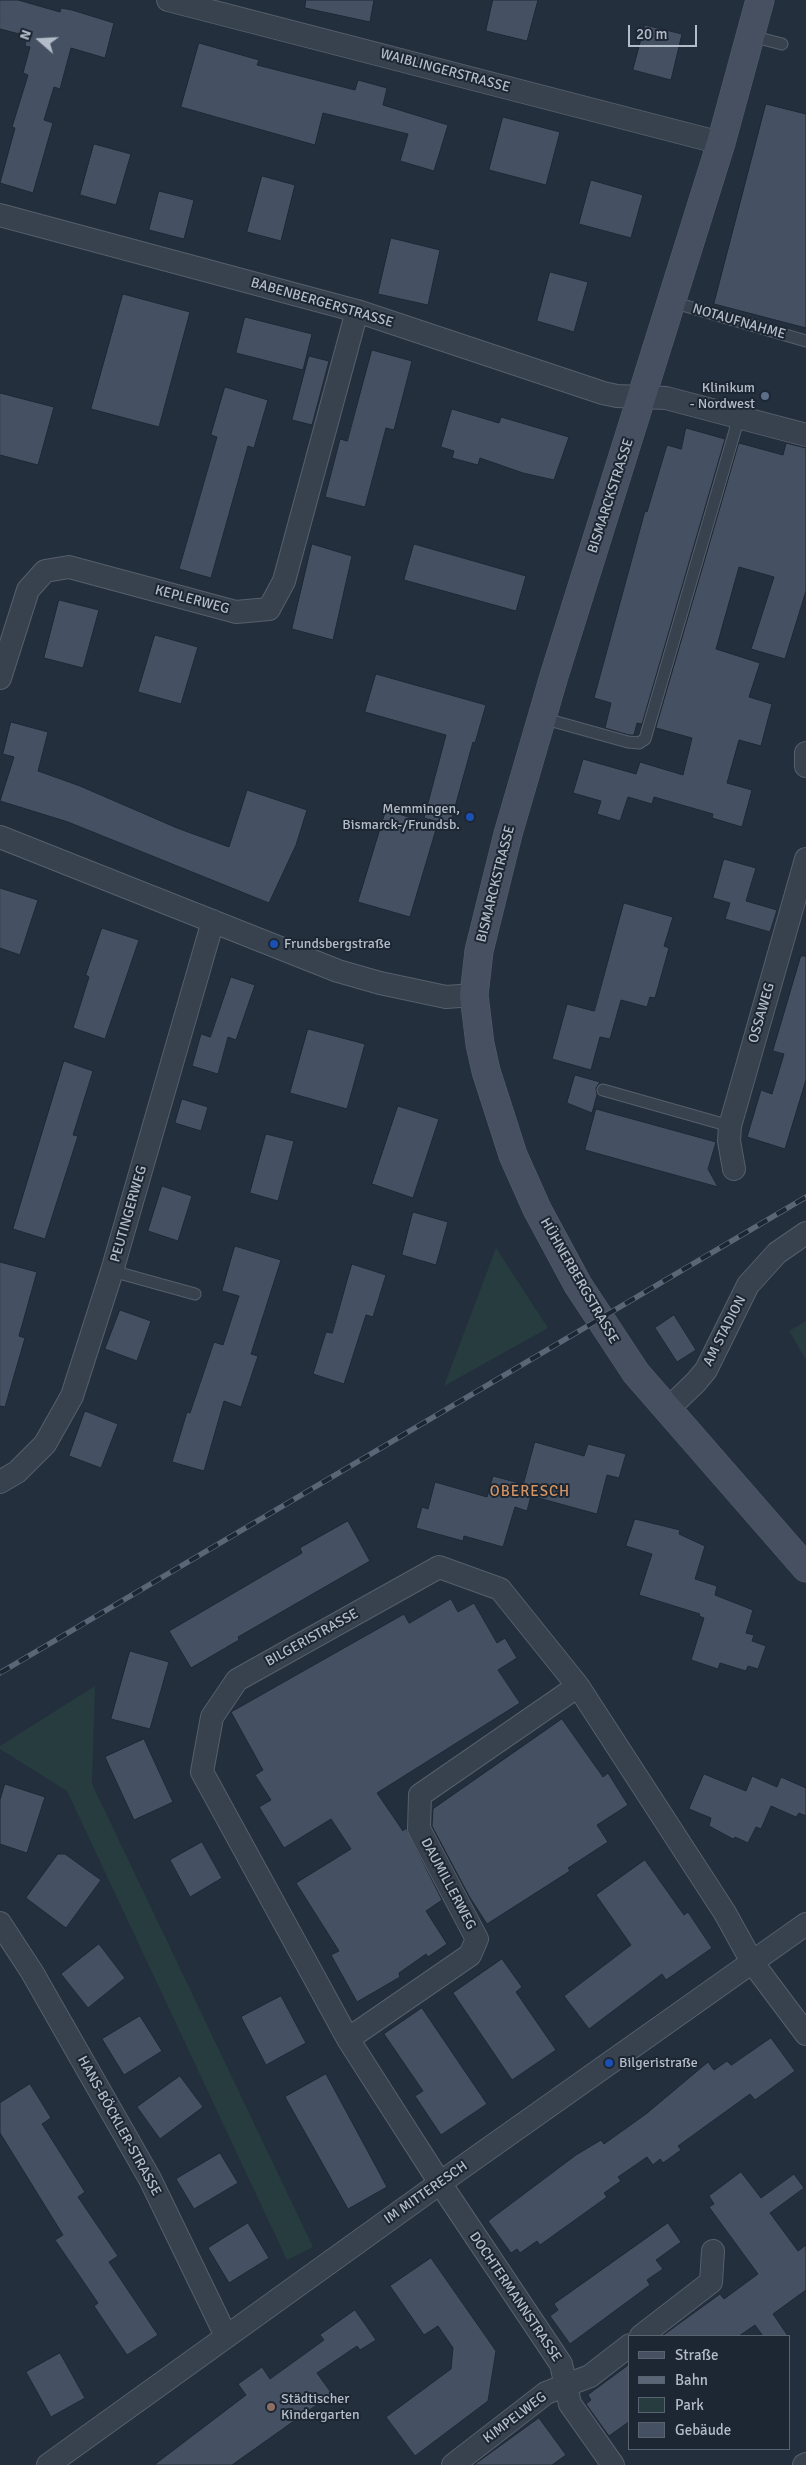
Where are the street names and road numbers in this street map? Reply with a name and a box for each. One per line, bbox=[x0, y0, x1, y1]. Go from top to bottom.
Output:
street label: WAIBLINGERSTRASSE bbox=[378, 46, 512, 96]
street label: BABENBERGERSTRASSE bbox=[249, 275, 395, 331]
street label: NOTAUFNAHME bbox=[691, 301, 787, 343]
street label: BISMARCKSTRASSE bbox=[585, 436, 637, 556]
street label: KEPLERWEG bbox=[153, 582, 231, 618]
street label: BISMARCKSTRASSE bbox=[473, 824, 519, 944]
street label: OSSAWEG bbox=[745, 981, 779, 1045]
street label: PEUTINGERWEG bbox=[107, 1164, 151, 1264]
street label: HÜHNERBERGSTRASSE bbox=[536, 1215, 622, 1347]
street label: AM STADION bbox=[700, 1293, 750, 1369]
street label: BILGERISTRASSE bbox=[263, 1606, 361, 1670]
street label: DAUMILLERWEG bbox=[417, 1835, 479, 1933]
street label: HANS-BÖCKLER-STRASSE bbox=[73, 2053, 165, 2199]
street label: IM MITTERESCH bbox=[381, 2158, 471, 2228]
street label: DOCHTERMANNSTRASSE bbox=[465, 2229, 565, 2365]
street label: KIMPELWEG bbox=[480, 2389, 550, 2447]

